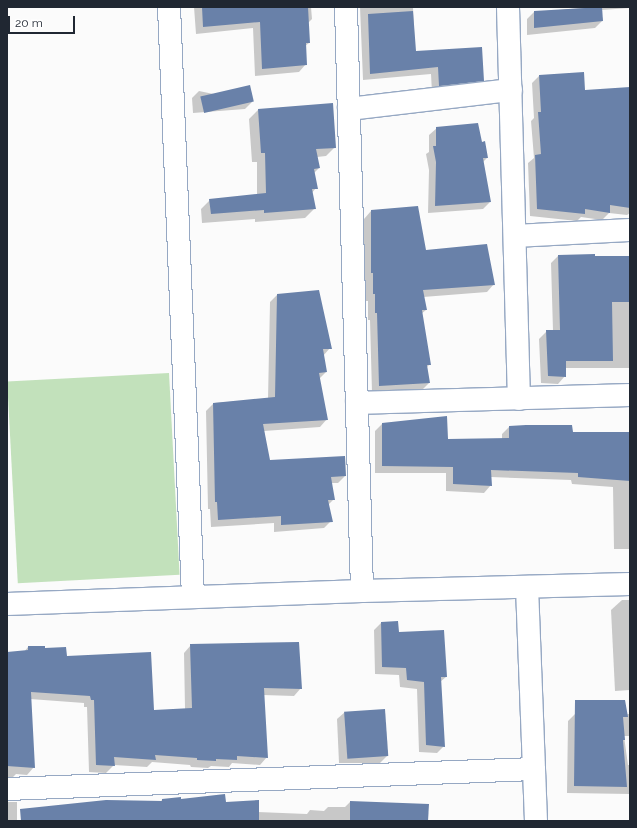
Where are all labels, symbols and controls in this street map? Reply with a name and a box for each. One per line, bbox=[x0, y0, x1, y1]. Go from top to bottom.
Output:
scale bar bbox=[10, 8, 77, 34]
text: 20 m bbox=[15, 16, 43, 30]

